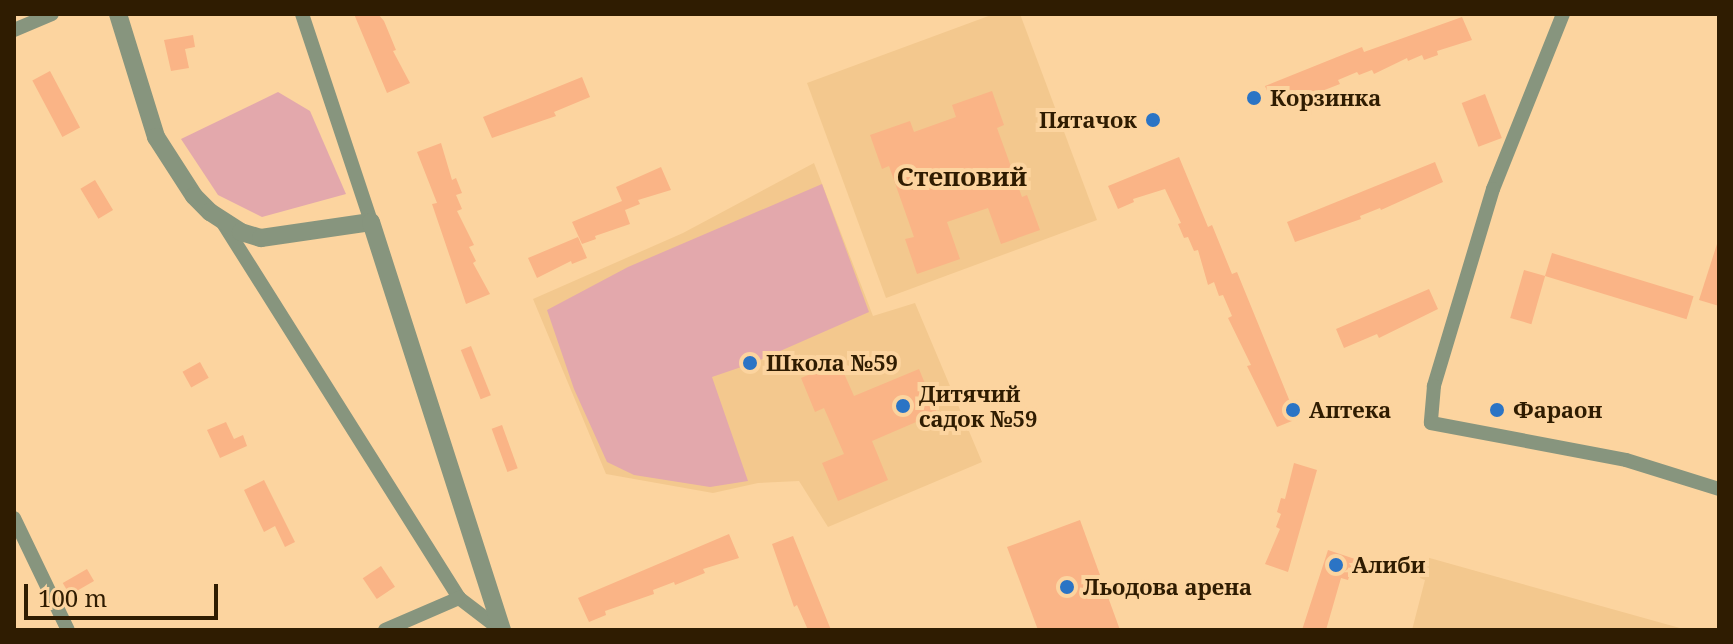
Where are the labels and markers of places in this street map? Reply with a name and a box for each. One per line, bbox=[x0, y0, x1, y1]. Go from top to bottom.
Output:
place label: Корзинка bbox=[1270, 85, 1381, 111]
marker: Корзинка bbox=[1245, 89, 1263, 107]
place label: Пятачок bbox=[1039, 107, 1137, 133]
marker: Пятачок bbox=[1144, 111, 1162, 129]
place label: Школа №59 bbox=[766, 350, 898, 376]
marker: Школа №59 bbox=[741, 354, 759, 372]
place label: Дитячий садок №59 bbox=[919, 380, 1037, 432]
marker: Дитячий садок №59 bbox=[894, 397, 912, 415]
place label: Аптека bbox=[1309, 397, 1391, 423]
place label: Фараон bbox=[1513, 397, 1602, 423]
marker: Аптека bbox=[1284, 401, 1302, 419]
marker: Фараон bbox=[1488, 401, 1506, 419]
place label: Алиби bbox=[1352, 552, 1425, 578]
marker: Алиби bbox=[1327, 556, 1345, 574]
place label: Льодова арена bbox=[1083, 574, 1252, 600]
marker: Льодова арена bbox=[1058, 578, 1076, 596]

